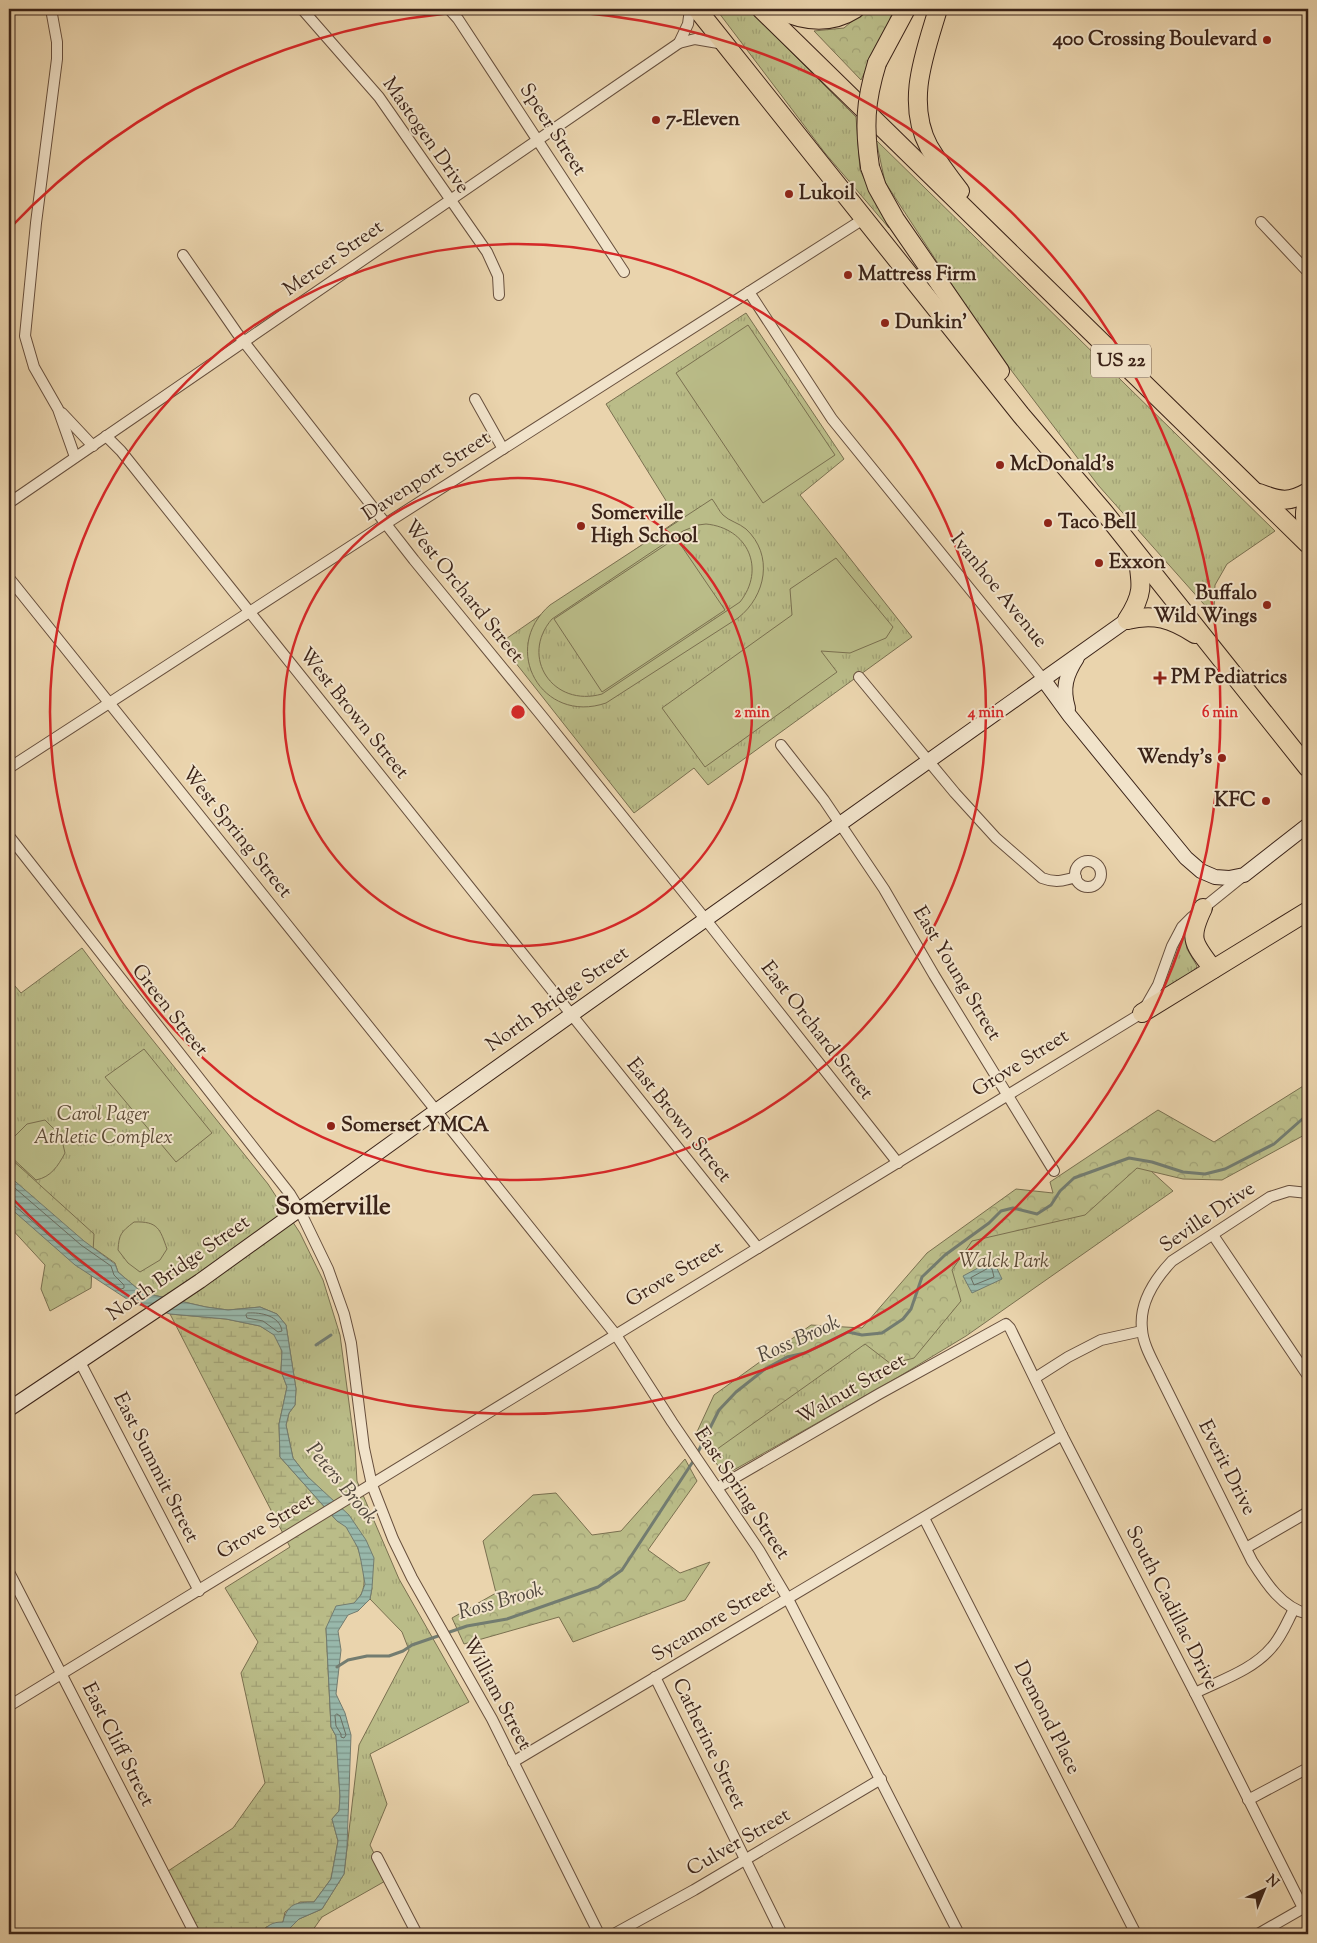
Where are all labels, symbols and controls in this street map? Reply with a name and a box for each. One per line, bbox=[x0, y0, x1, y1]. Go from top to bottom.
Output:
place label: 400 Crossing Boulevard bbox=[1052, 26, 1258, 55]
marker: 400 Crossing Boulevard bbox=[1261, 34, 1273, 46]
street label: Mastogen Drive bbox=[374, 72, 476, 200]
street label: Speer Street bbox=[511, 78, 593, 182]
place label: 7-Eleven bbox=[666, 106, 740, 135]
marker: 7-Eleven bbox=[650, 114, 662, 126]
place label: Lukoil bbox=[799, 180, 856, 209]
marker: Lukoil bbox=[783, 188, 795, 200]
street label: Mercer Street bbox=[278, 214, 390, 304]
place label: Mattress Firm bbox=[858, 261, 977, 290]
marker: Mattress Firm bbox=[842, 269, 854, 281]
place label: Dunkin' bbox=[895, 309, 967, 338]
marker: Dunkin' bbox=[879, 317, 891, 329]
road number: US 22 bbox=[1091, 344, 1151, 378]
street label: Davenport Street bbox=[357, 424, 497, 529]
place label: McDonald's bbox=[1010, 451, 1114, 480]
marker: McDonald's bbox=[994, 459, 1006, 471]
place label: Somerville High School bbox=[591, 500, 698, 552]
place label: Taco Bell bbox=[1058, 509, 1137, 538]
street label: West Orchard Street bbox=[396, 514, 530, 670]
marker: Taco Bell bbox=[1042, 517, 1054, 529]
marker: Somerville High School bbox=[575, 520, 587, 532]
street label: Ivanhoe Avenue bbox=[942, 527, 1054, 655]
place label: Exxon bbox=[1109, 549, 1166, 578]
marker: Exxon bbox=[1093, 557, 1105, 569]
place label: Buffalo Wild Wings bbox=[1153, 580, 1257, 632]
marker: Buffalo Wild Wings bbox=[1261, 599, 1273, 611]
street label: West Brown Street bbox=[291, 642, 415, 786]
place label: PM Pediatrics bbox=[1171, 664, 1287, 693]
marker: PM Pediatrics bbox=[1153, 671, 1167, 685]
centre of rings bbox=[509, 703, 527, 721]
text: 2 min bbox=[734, 703, 770, 724]
text: 4 min bbox=[967, 703, 1004, 724]
text: 6 min bbox=[1202, 703, 1238, 724]
place label: Wendy's bbox=[1137, 744, 1212, 773]
marker: Wendy's bbox=[1216, 752, 1228, 764]
street label: West Spring Street bbox=[174, 761, 298, 905]
place label: KFC bbox=[1214, 787, 1256, 816]
marker: KFC bbox=[1260, 795, 1272, 807]
street label: East Young Street bbox=[904, 901, 1008, 1047]
street label: North Bridge Street bbox=[481, 940, 636, 1060]
street label: East Orchard Street bbox=[753, 955, 880, 1107]
street label: Green Street bbox=[124, 959, 214, 1063]
street label: Grove Street bbox=[967, 1023, 1075, 1105]
street label: East Brown Street bbox=[618, 1052, 738, 1190]
park label: Carol Pager Athletic Complex bbox=[34, 1101, 172, 1153]
place label: Somerset YMCA bbox=[341, 1112, 490, 1141]
marker: Somerset YMCA bbox=[325, 1120, 337, 1132]
street label: Seville Drive bbox=[1154, 1175, 1262, 1261]
district label: Somerville bbox=[275, 1190, 391, 1226]
street label: North Bridge Street bbox=[102, 1209, 257, 1329]
street label: Grove Street bbox=[621, 1234, 729, 1316]
park label: Walck Park bbox=[959, 1248, 1049, 1277]
water label: Ross Brook bbox=[753, 1308, 846, 1372]
street label: Walnut Street bbox=[792, 1347, 912, 1433]
street label: East Summit Street bbox=[105, 1388, 205, 1548]
street label: Everit Drive bbox=[1190, 1415, 1262, 1521]
street label: East Spring Street bbox=[686, 1422, 796, 1566]
water label: Peters Brook bbox=[298, 1437, 384, 1532]
street label: Grove Street bbox=[212, 1486, 320, 1568]
street label: South Cadillac Drive bbox=[1117, 1521, 1225, 1695]
street label: Sycamore Street bbox=[647, 1573, 782, 1670]
water label: Ross Brook bbox=[455, 1575, 548, 1628]
street label: William Street bbox=[454, 1632, 538, 1756]
street label: Demond Place bbox=[1005, 1656, 1087, 1780]
street label: Catherine Street bbox=[664, 1674, 752, 1815]
street label: East Cliff Street bbox=[73, 1678, 161, 1812]
street label: Culver Street bbox=[682, 1802, 796, 1884]
north arrow bbox=[1240, 1866, 1290, 1916]
text: N bbox=[1261, 1871, 1283, 1893]

